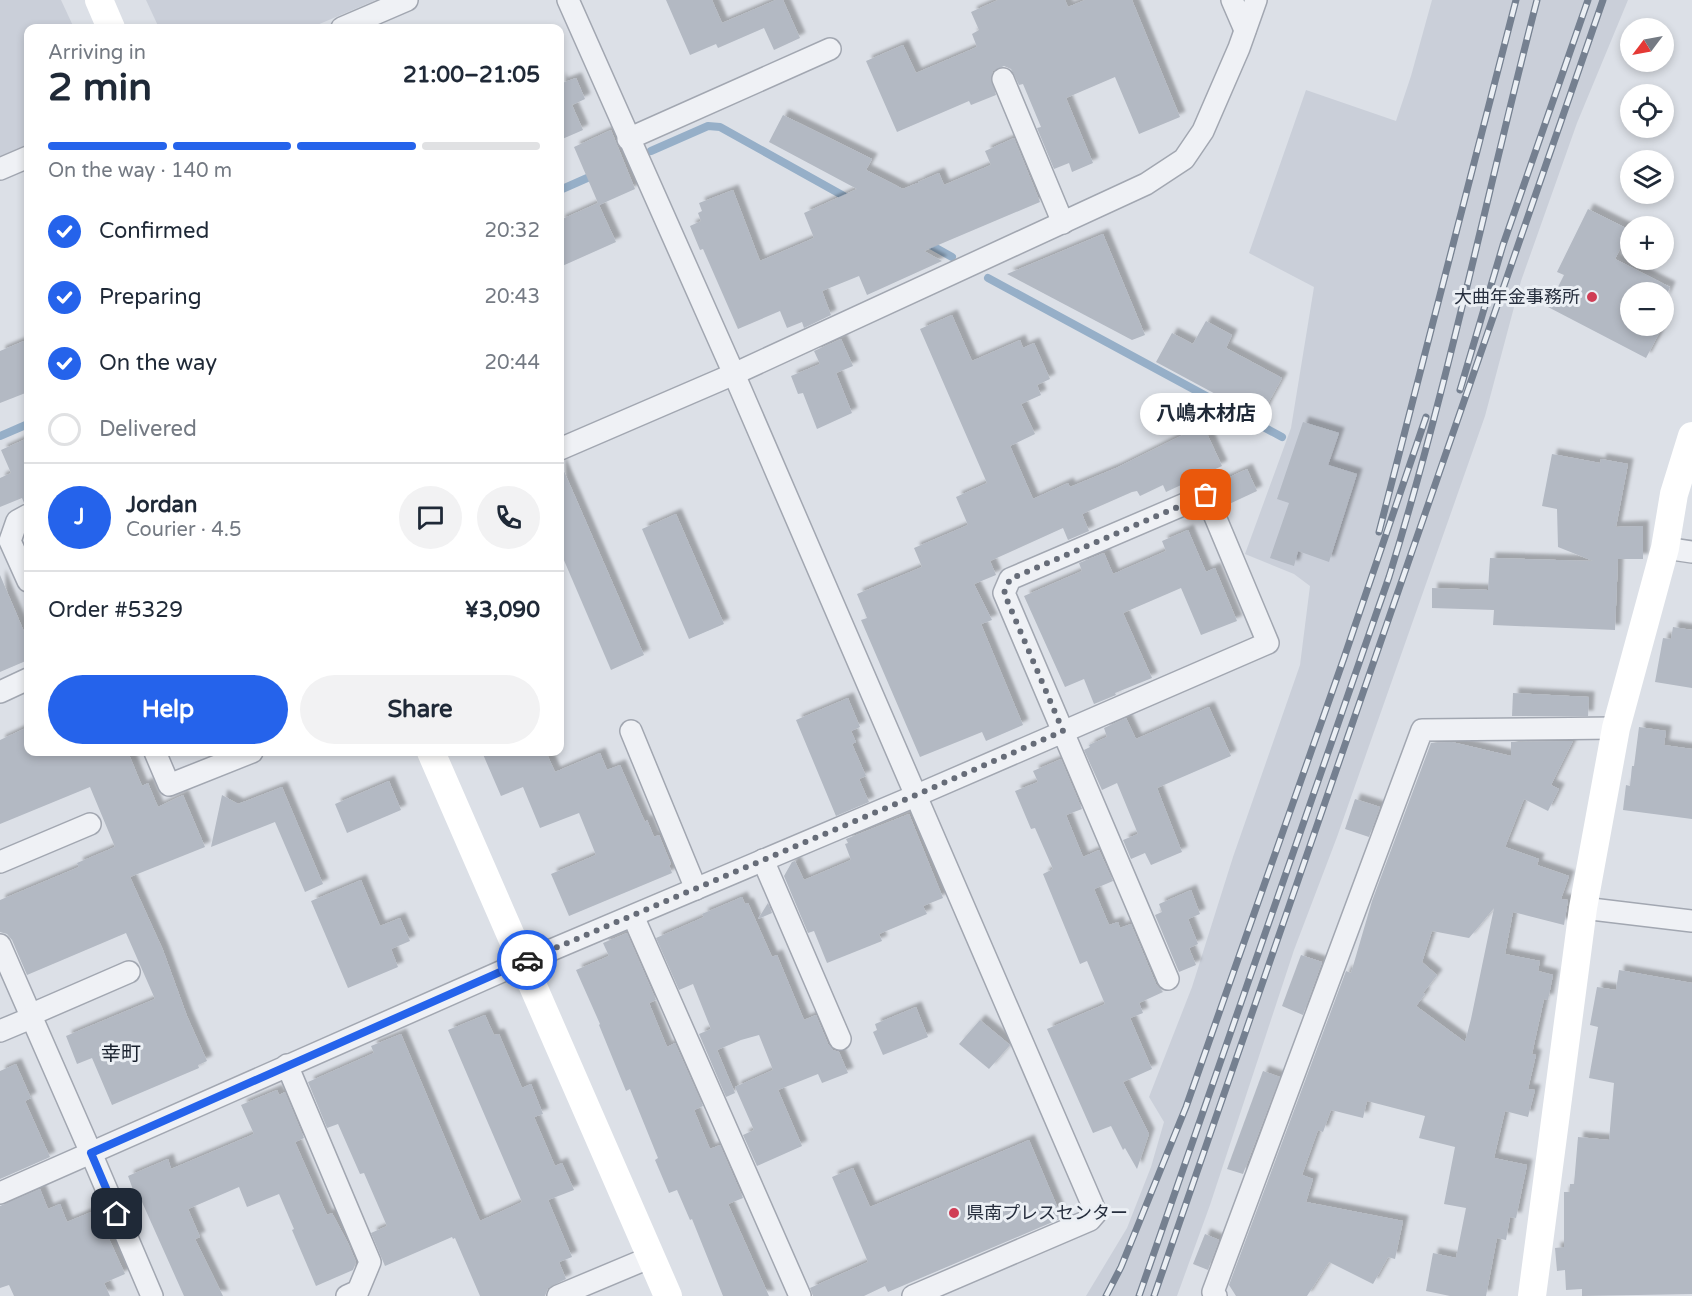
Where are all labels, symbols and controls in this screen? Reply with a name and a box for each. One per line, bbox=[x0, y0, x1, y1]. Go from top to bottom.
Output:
north arrow bbox=[1620, 18, 1674, 72]
map controls bbox=[1620, 18, 1674, 336]
text: Arriving in bbox=[48, 41, 146, 65]
text: 21:00–21:05 bbox=[403, 62, 540, 88]
text: 2 min bbox=[48, 64, 152, 111]
button: locate bbox=[1620, 84, 1674, 138]
button: layers bbox=[1620, 150, 1674, 204]
text: On the way · 140 m bbox=[48, 159, 232, 183]
icon: check bbox=[48, 215, 81, 248]
button: + bbox=[1620, 216, 1674, 270]
text: Confirmed bbox=[99, 218, 209, 244]
text: 20:32 bbox=[485, 219, 540, 243]
icon: check bbox=[48, 281, 81, 314]
button: − bbox=[1620, 282, 1674, 336]
text: Preparing bbox=[99, 284, 202, 310]
text: 20:43 bbox=[485, 285, 540, 309]
place label: 大曲年金事務所 bbox=[1454, 286, 1580, 308]
marker: 大曲年金事務所 bbox=[1585, 290, 1599, 304]
icon: check bbox=[48, 347, 81, 380]
text: On the way bbox=[99, 350, 217, 376]
text: 20:44 bbox=[485, 351, 540, 375]
callout: 八嶋木材店 bbox=[1140, 393, 1272, 435]
text: 八嶋木材店 bbox=[1156, 402, 1256, 426]
text: Delivered bbox=[99, 416, 197, 442]
pin bbox=[1180, 469, 1231, 520]
icon: bag bbox=[1189, 478, 1222, 511]
button: chat bbox=[399, 486, 462, 549]
button: phone bbox=[477, 486, 540, 549]
text: Jordan bbox=[126, 492, 197, 518]
text: J bbox=[74, 504, 85, 530]
text: Courier · 4.5 bbox=[126, 518, 241, 542]
text: Order #5329 bbox=[48, 597, 183, 623]
text: ¥3,090 bbox=[465, 597, 540, 623]
button: Help bbox=[48, 675, 288, 744]
button: Share bbox=[300, 675, 540, 744]
courier bbox=[497, 930, 557, 990]
icon: car bbox=[511, 944, 544, 977]
district label: 幸町 bbox=[101, 1042, 141, 1066]
pin bbox=[91, 1188, 142, 1239]
icon: home bbox=[100, 1197, 133, 1230]
place label: 県南プレスセンター bbox=[966, 1202, 1128, 1224]
marker: 県南プレスセンター bbox=[947, 1206, 961, 1220]

